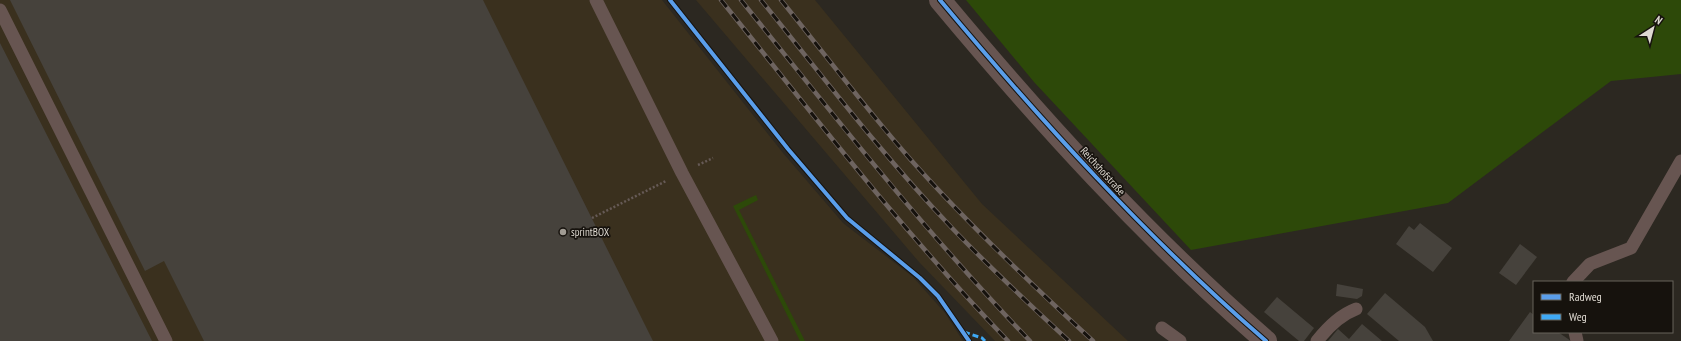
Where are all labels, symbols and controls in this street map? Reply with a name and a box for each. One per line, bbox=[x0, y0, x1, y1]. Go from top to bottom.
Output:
north arrow bbox=[1633, 8, 1673, 48]
text: N bbox=[1652, 12, 1665, 27]
street label: Reichshofstraße bbox=[1078, 144, 1129, 199]
place label: sprintBOX bbox=[571, 225, 610, 239]
marker: sprintBOX bbox=[558, 227, 568, 237]
legend bbox=[1533, 281, 1673, 333]
text: Radweg bbox=[1569, 289, 1602, 304]
text: Weg bbox=[1569, 309, 1587, 324]

